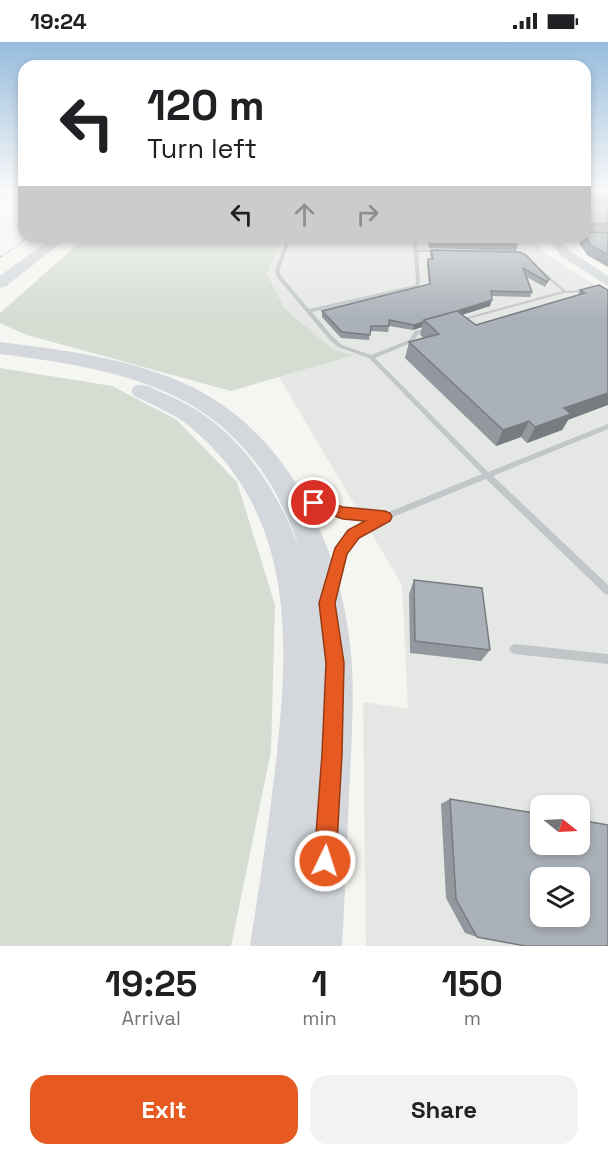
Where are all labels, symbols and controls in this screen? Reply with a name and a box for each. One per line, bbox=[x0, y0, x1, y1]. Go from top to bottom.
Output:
text: 19:24 bbox=[30, 7, 87, 35]
text: 120 m bbox=[147, 79, 265, 132]
icon: left bbox=[48, 84, 126, 162]
text: Turn left bbox=[147, 131, 257, 166]
icon: left bbox=[225, 198, 258, 231]
icon: ahead bbox=[288, 198, 321, 231]
icon: right bbox=[351, 198, 384, 231]
pin bbox=[288, 477, 339, 528]
icon: arrive bbox=[297, 486, 330, 519]
north arrow bbox=[530, 795, 590, 855]
map controls bbox=[530, 795, 590, 927]
position arrow bbox=[293, 829, 357, 893]
button: layers bbox=[530, 867, 590, 927]
text: 19:25 bbox=[105, 961, 197, 1007]
text: 1 bbox=[311, 961, 328, 1007]
text: 150 bbox=[442, 961, 503, 1007]
text: Arrival bbox=[121, 1005, 181, 1031]
text: min bbox=[302, 1005, 337, 1031]
text: m bbox=[464, 1005, 481, 1031]
button: Exit bbox=[30, 1075, 298, 1144]
button: Share bbox=[310, 1075, 578, 1144]

